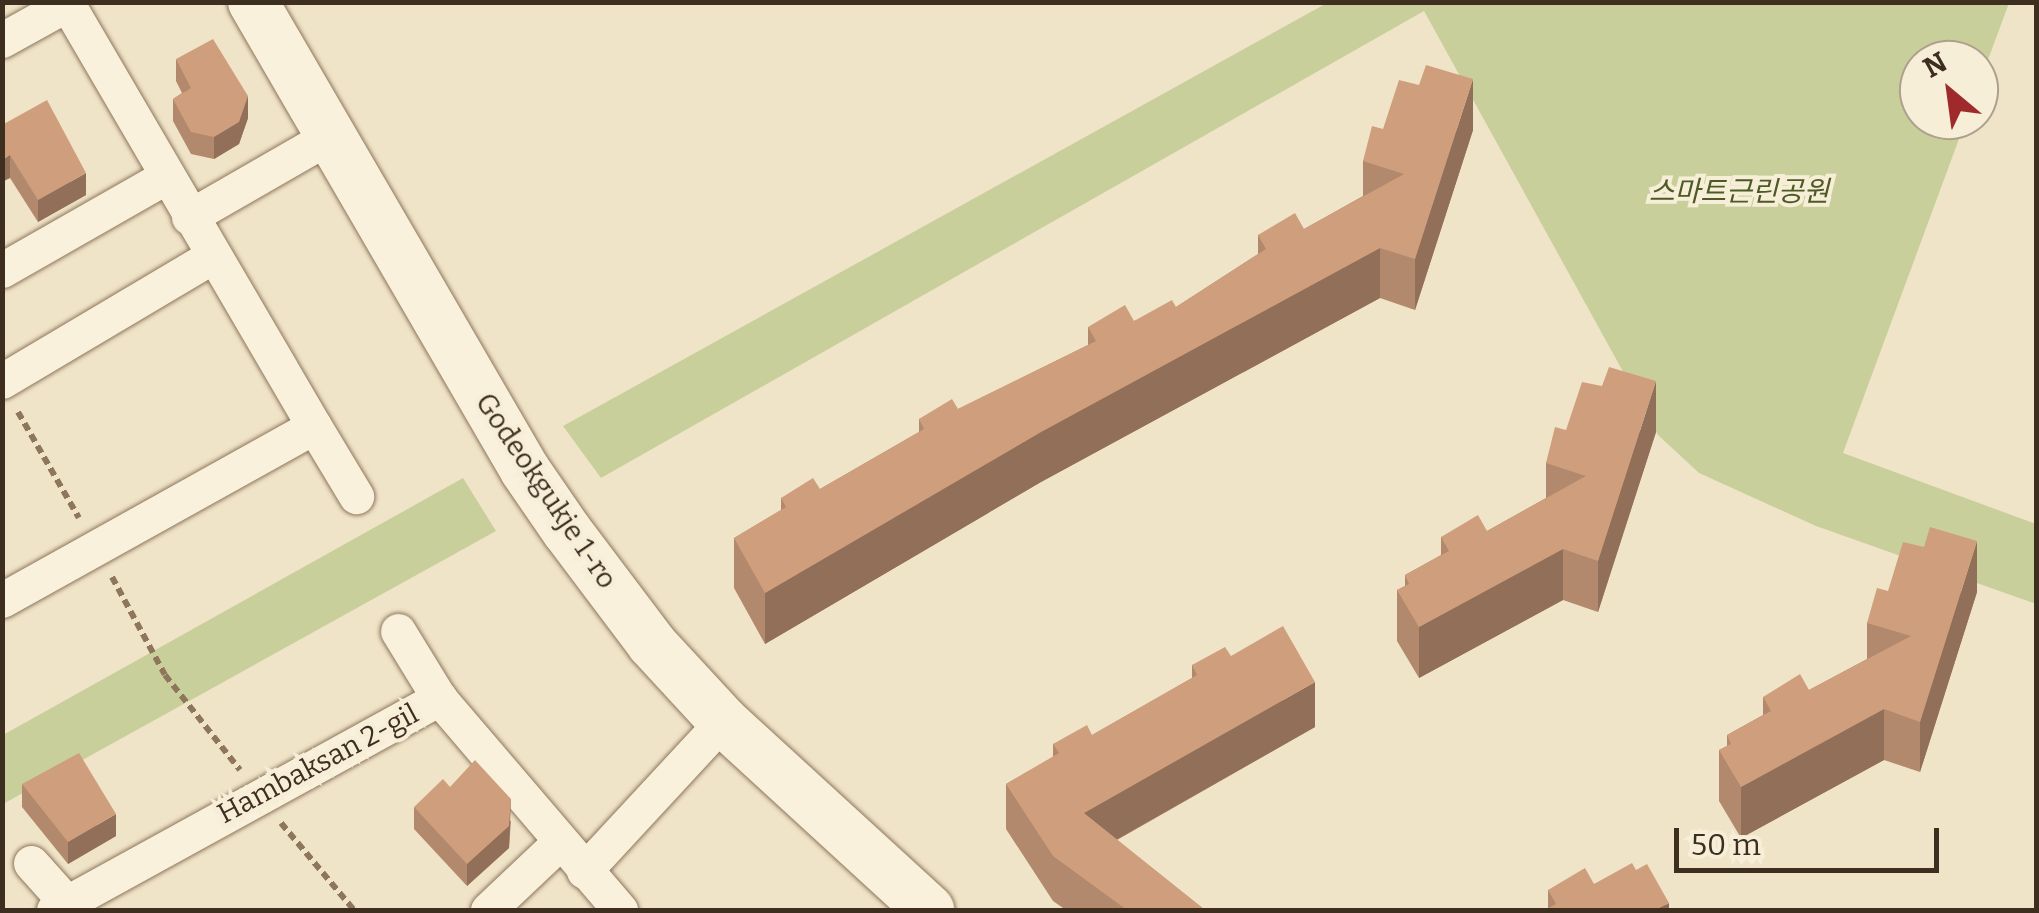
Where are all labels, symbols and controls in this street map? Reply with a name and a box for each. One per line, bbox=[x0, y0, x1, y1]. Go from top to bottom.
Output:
north arrow bbox=[1899, 40, 1999, 140]
text: N bbox=[1918, 45, 1953, 85]
park label: 스마트근린공원 bbox=[1649, 175, 1829, 209]
street label: Godeokgukje 1-ro bbox=[468, 387, 624, 595]
street label: Hambaksan 2-gil bbox=[212, 697, 424, 831]
scale bar bbox=[1679, 808, 1944, 870]
text: 50 m bbox=[1691, 827, 1761, 863]

